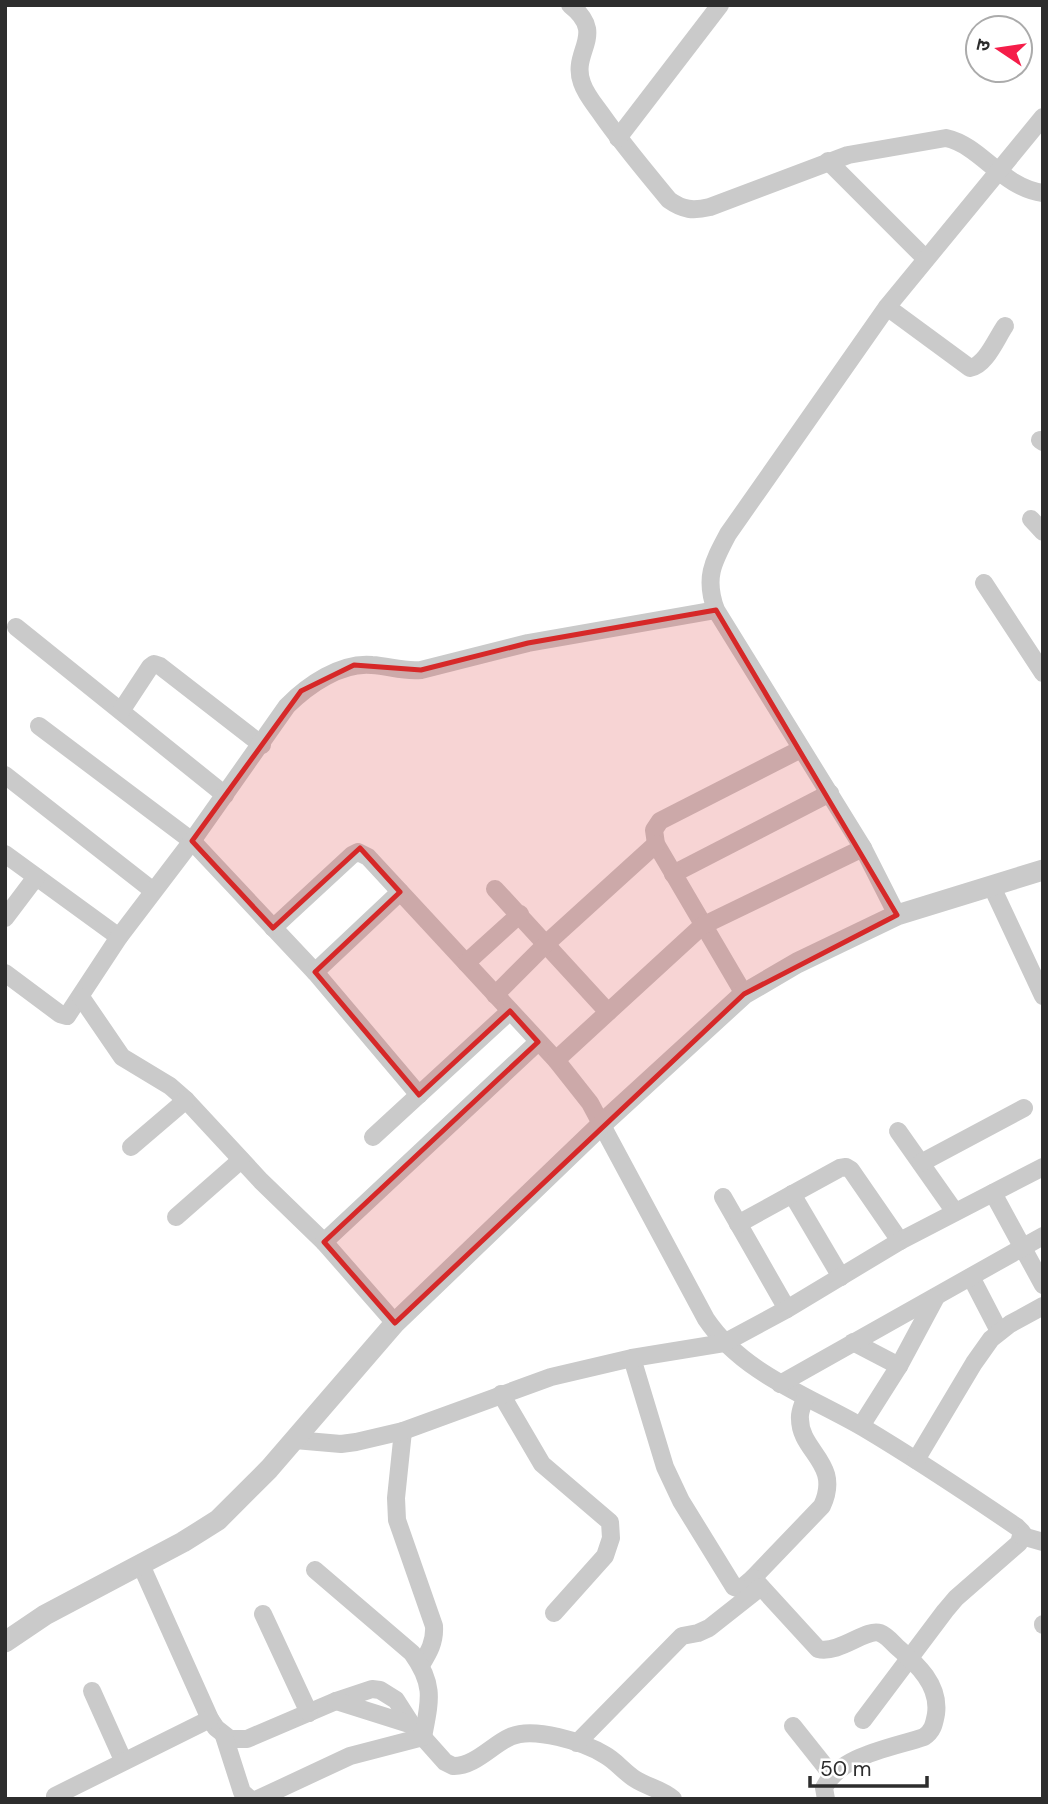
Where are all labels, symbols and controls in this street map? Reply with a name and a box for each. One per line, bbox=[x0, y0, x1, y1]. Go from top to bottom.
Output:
north arrow bbox=[964, 14, 1034, 84]
text: उ bbox=[969, 36, 997, 54]
scale bar bbox=[810, 1744, 927, 1788]
text: 50 m bbox=[820, 1755, 871, 1783]

